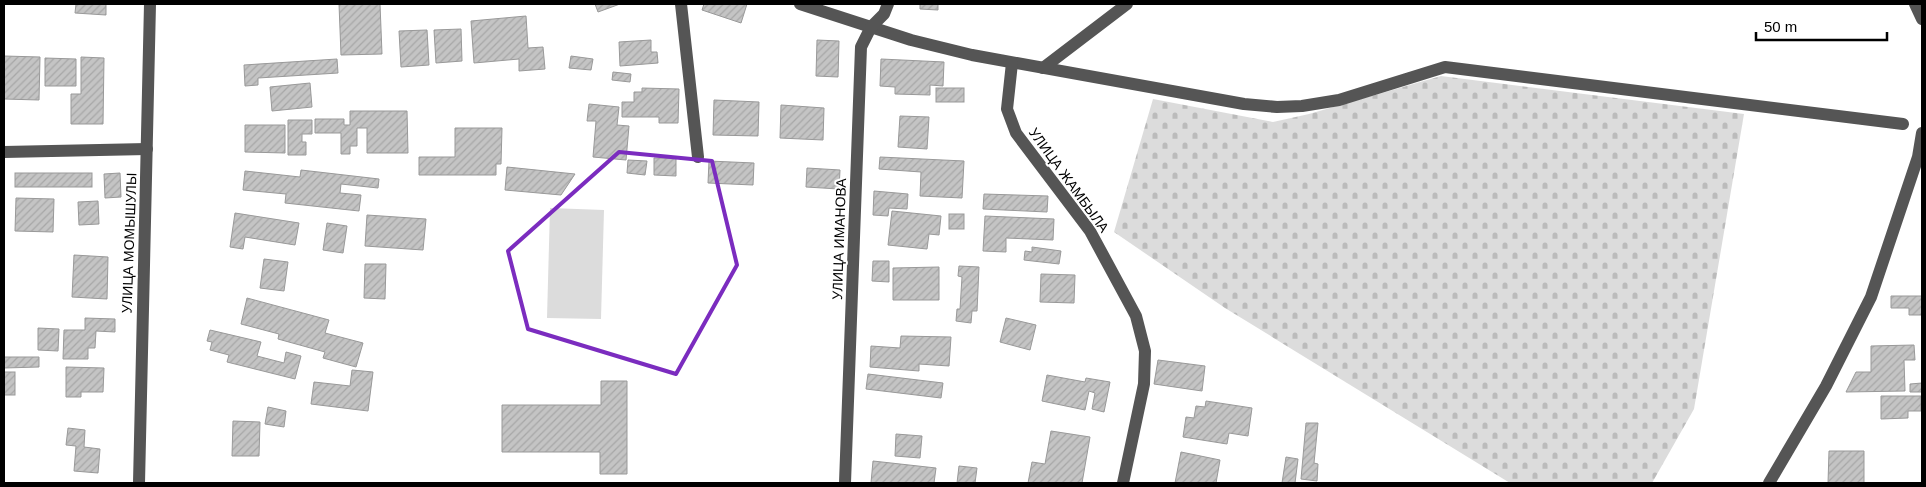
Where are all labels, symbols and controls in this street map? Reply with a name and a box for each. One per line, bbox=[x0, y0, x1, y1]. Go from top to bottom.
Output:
scale bar bbox=[1756, 10, 1887, 42]
text: 50 m bbox=[1764, 18, 1797, 35]
street label: УЛИЦА ЖАМБЫЛА bbox=[1026, 125, 1113, 236]
street label: УЛИЦА МОМЫШУЛЫ bbox=[119, 172, 139, 314]
street label: УЛИЦА ИМАНОВА bbox=[829, 177, 849, 300]

